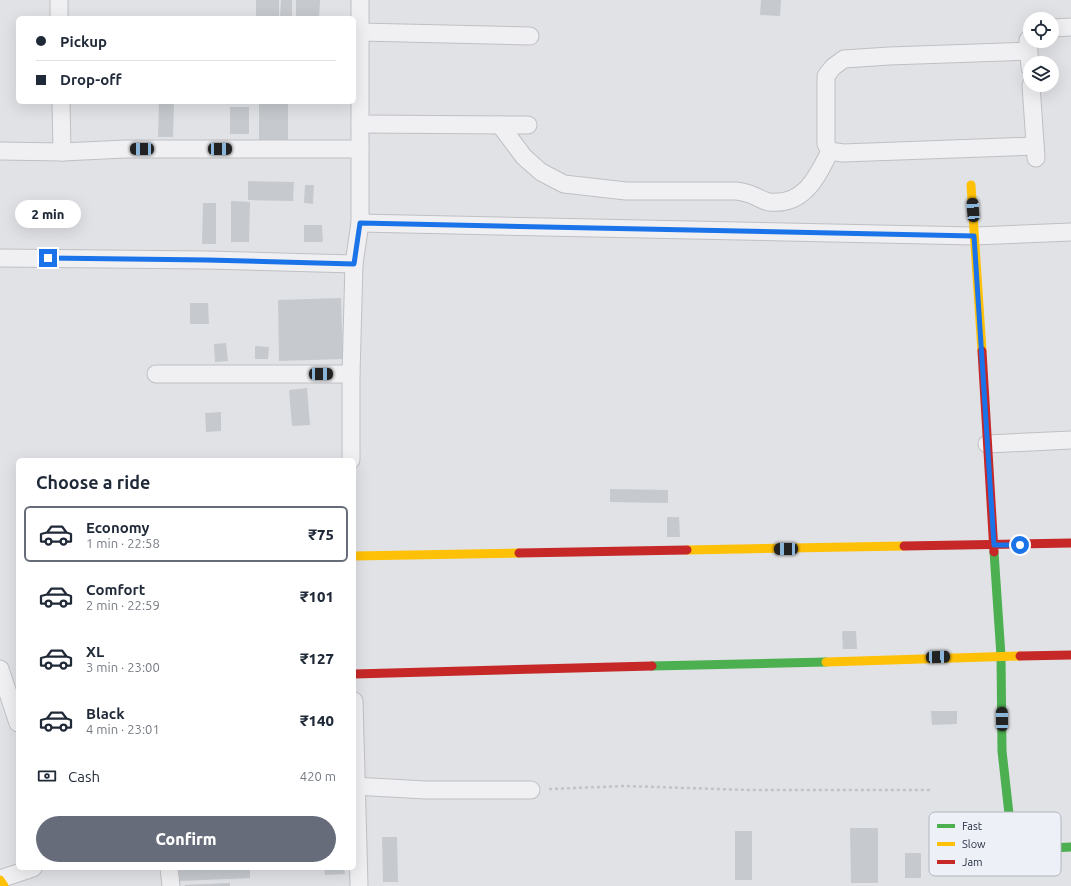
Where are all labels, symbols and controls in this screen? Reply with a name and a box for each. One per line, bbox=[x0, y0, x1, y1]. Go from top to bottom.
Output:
map controls bbox=[1023, 12, 1059, 92]
button: locate bbox=[1023, 12, 1059, 48]
text: Pickup bbox=[60, 33, 107, 50]
button: layers bbox=[1023, 56, 1059, 92]
text: Drop-off bbox=[60, 71, 122, 88]
car bbox=[130, 143, 154, 155]
car bbox=[208, 143, 232, 155]
car bbox=[966, 198, 980, 222]
callout: 2 min bbox=[15, 200, 81, 228]
text: 2 min bbox=[31, 207, 65, 221]
route end bbox=[39, 249, 57, 267]
car bbox=[309, 368, 333, 380]
text: Choose a ride bbox=[36, 472, 150, 492]
icon: car bbox=[38, 516, 74, 552]
text: Economy bbox=[86, 519, 150, 536]
text: ₹75 bbox=[309, 526, 334, 543]
text: 1 min · 22:58 bbox=[86, 536, 160, 550]
route start bbox=[1011, 536, 1029, 554]
car bbox=[774, 543, 798, 555]
icon: car bbox=[38, 578, 74, 614]
text: Comfort bbox=[86, 581, 145, 598]
text: ₹101 bbox=[300, 588, 334, 605]
text: 2 min · 22:59 bbox=[86, 598, 160, 612]
icon: car bbox=[38, 640, 74, 676]
text: XL bbox=[86, 643, 104, 660]
text: ₹127 bbox=[300, 650, 334, 667]
car bbox=[926, 651, 950, 663]
text: 3 min · 23:00 bbox=[86, 660, 160, 674]
icon: car bbox=[38, 702, 74, 738]
text: Black bbox=[86, 705, 125, 722]
car bbox=[996, 707, 1008, 731]
text: ₹140 bbox=[300, 712, 334, 729]
text: 4 min · 23:01 bbox=[86, 722, 160, 736]
icon: cash bbox=[36, 765, 58, 787]
text: Cash bbox=[68, 768, 100, 785]
text: 420 m bbox=[300, 769, 336, 783]
legend bbox=[929, 812, 1061, 876]
button: Confirm bbox=[36, 816, 336, 862]
text: Fast bbox=[962, 820, 983, 832]
text: Slow bbox=[962, 838, 986, 850]
text: Jam bbox=[962, 856, 983, 868]

